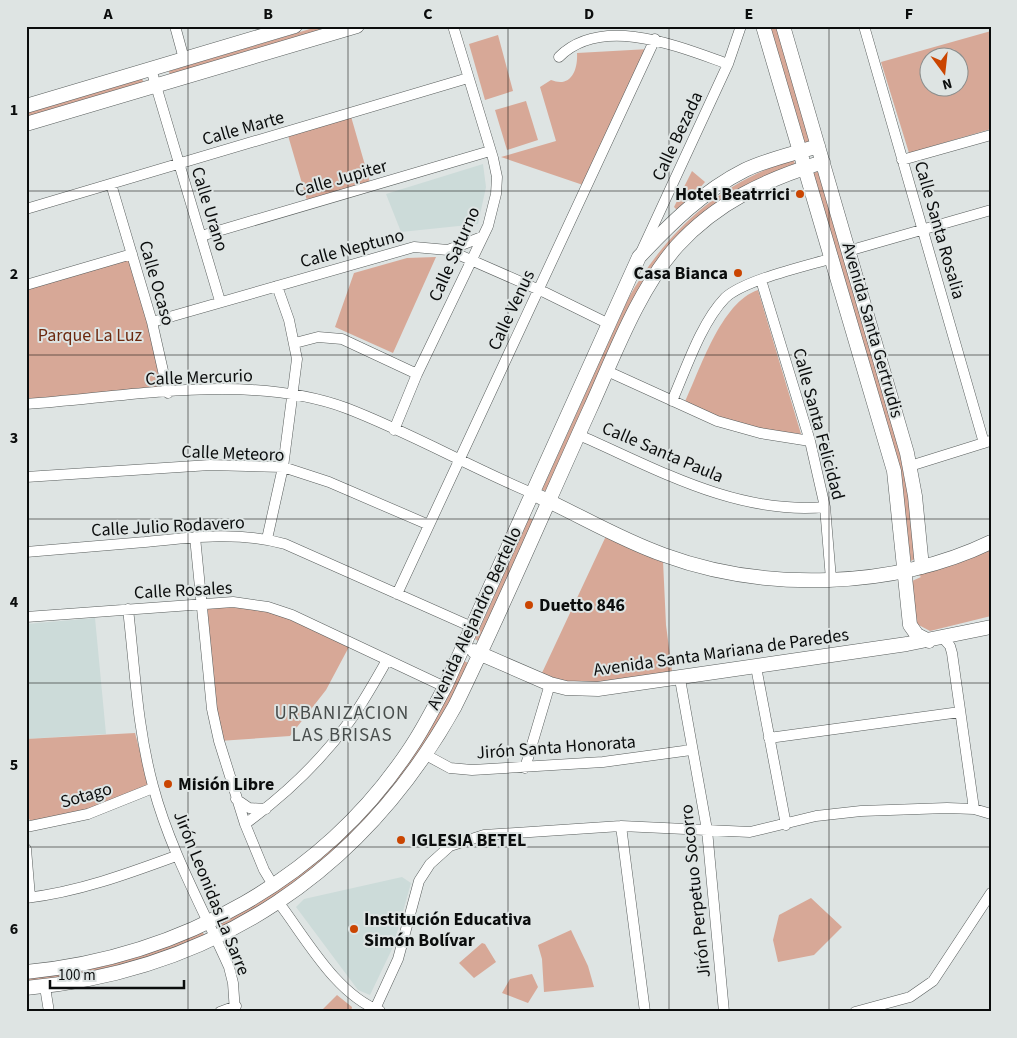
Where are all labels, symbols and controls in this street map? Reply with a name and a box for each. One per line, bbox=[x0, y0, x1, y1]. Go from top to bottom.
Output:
text: A bbox=[102, 3, 113, 25]
text: B bbox=[263, 3, 273, 25]
text: C bbox=[423, 3, 433, 25]
text: D bbox=[584, 3, 594, 25]
text: E bbox=[745, 3, 753, 25]
text: F bbox=[905, 3, 913, 25]
north arrow bbox=[920, 48, 970, 98]
text: N bbox=[940, 73, 954, 94]
street label: Calle Bezada bbox=[646, 87, 709, 185]
text: 1 bbox=[10, 99, 18, 121]
street label: Calle Marte bbox=[199, 105, 287, 152]
street label: Calle Jupiter bbox=[292, 153, 391, 204]
street label: Calle Santa Rosalia bbox=[908, 158, 971, 302]
street label: Calle Urano bbox=[185, 164, 234, 254]
place label: Hotel Beatrrici bbox=[675, 182, 790, 207]
marker: Hotel Beatrrici bbox=[794, 188, 806, 200]
street label: Calle Saturno bbox=[422, 203, 486, 306]
street label: Calle Neptuno bbox=[297, 223, 407, 274]
street label: Calle Ocaso bbox=[132, 238, 181, 329]
street label: Avenida Santa Gertrudis bbox=[836, 240, 909, 421]
place label: Casa Bianca bbox=[634, 261, 728, 286]
text: 2 bbox=[10, 263, 18, 285]
street label: Calle Venus bbox=[482, 266, 541, 355]
marker: Casa Bianca bbox=[732, 267, 744, 279]
park label: Parque La Luz bbox=[38, 323, 142, 348]
street label: Calle Santa Felicidad bbox=[786, 345, 851, 503]
street label: Calle Mercurio bbox=[145, 363, 253, 392]
street label: Calle Santa Paula bbox=[598, 416, 727, 489]
text: 3 bbox=[10, 427, 18, 449]
street label: Calle Meteoro bbox=[181, 439, 285, 468]
street label: Calle Julio Rodavero bbox=[91, 510, 245, 543]
street label: Avenida Alejandro Bertello bbox=[421, 523, 528, 714]
street label: Calle Rosales bbox=[133, 575, 233, 606]
text: 4 bbox=[10, 591, 19, 613]
place label: Duetto 846 bbox=[539, 593, 625, 618]
marker: Duetto 846 bbox=[523, 599, 535, 611]
street label: Avenida Santa Mariana de Paredes bbox=[592, 622, 850, 683]
district label: URBANIZACION LAS BRISAS bbox=[275, 700, 409, 749]
street label: Jirón Santa Honorata bbox=[475, 729, 637, 766]
text: 5 bbox=[10, 754, 18, 776]
place label: Misión Libre bbox=[178, 772, 274, 797]
street label: Sotago bbox=[57, 776, 115, 815]
marker: Misión Libre bbox=[162, 778, 174, 790]
street label: Jirón Perpetuo Socorro bbox=[674, 803, 717, 979]
street label: Jirón Leonidas La Sarre bbox=[167, 807, 256, 979]
place label: IGLESIA BETEL bbox=[411, 828, 526, 853]
marker: IGLESIA BETEL bbox=[395, 834, 407, 846]
place label: Institución Educativa Simón Bolívar bbox=[364, 907, 532, 953]
text: 6 bbox=[10, 918, 18, 940]
marker: Institución Educativa Simón Bolívar bbox=[348, 923, 360, 935]
scale bar bbox=[50, 958, 184, 990]
text: 100 m bbox=[58, 965, 96, 986]

